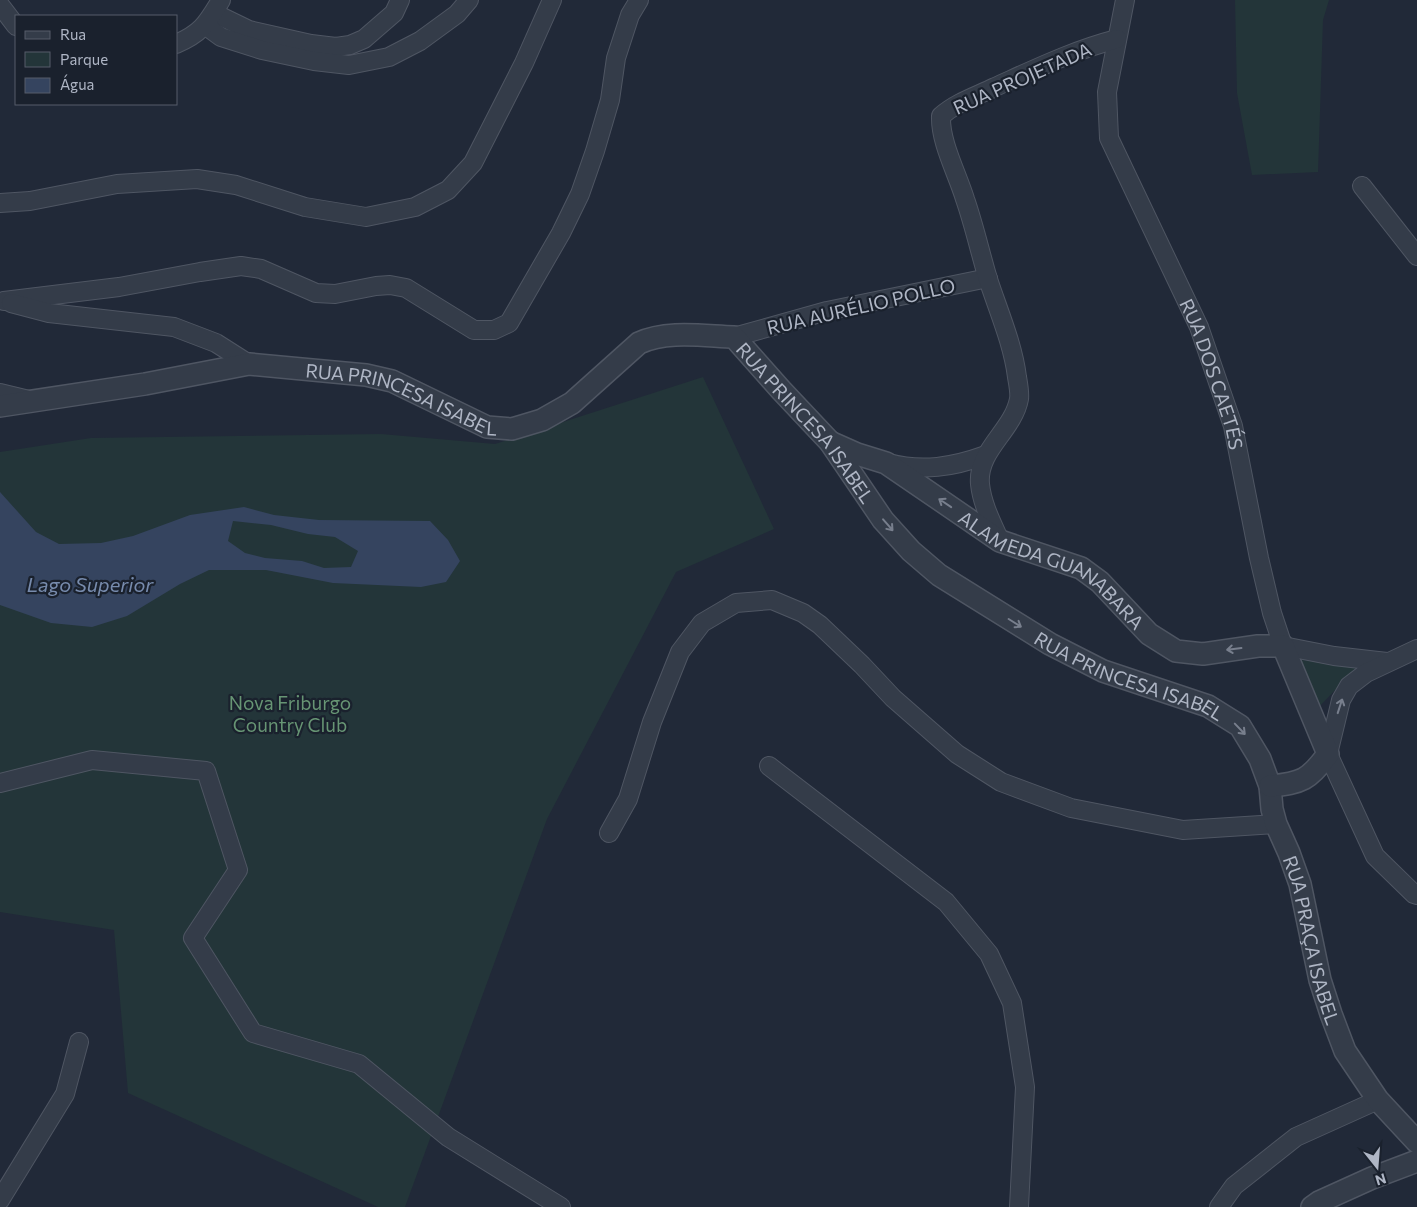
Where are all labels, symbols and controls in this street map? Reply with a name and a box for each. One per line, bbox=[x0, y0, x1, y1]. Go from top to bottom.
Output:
legend bbox=[15, 15, 178, 105]
text: Rua bbox=[60, 25, 86, 43]
street label: RUA PROJETADA bbox=[949, 37, 1095, 119]
text: Parque bbox=[60, 50, 108, 68]
text: Água bbox=[60, 74, 94, 93]
street label: RUA AURÉLIO POLLO bbox=[765, 273, 957, 339]
street label: RUA DOS CAETÉS bbox=[1175, 294, 1249, 451]
street label: RUA PRINCESA ISABEL bbox=[732, 337, 879, 507]
street label: RUA PRINCESA ISABEL bbox=[305, 358, 498, 439]
one-way arrow bbox=[939, 498, 953, 508]
street label: ALAMEDA GUANABARA bbox=[955, 505, 1149, 633]
one-way arrow bbox=[882, 518, 893, 531]
water label: Lago Superior bbox=[27, 572, 154, 596]
one-way arrow bbox=[1008, 619, 1022, 629]
street label: RUA PRINCESA ISABEL bbox=[1031, 626, 1229, 725]
one-way arrow bbox=[1226, 644, 1242, 654]
park label: Nova Friburgo Country Club bbox=[229, 691, 351, 736]
one-way arrow bbox=[1335, 699, 1345, 715]
one-way arrow bbox=[1234, 722, 1246, 735]
street label: RUA PRAÇA ISABEL bbox=[1279, 852, 1345, 1028]
north arrow bbox=[1352, 1142, 1402, 1192]
text: N bbox=[1373, 1170, 1388, 1190]

